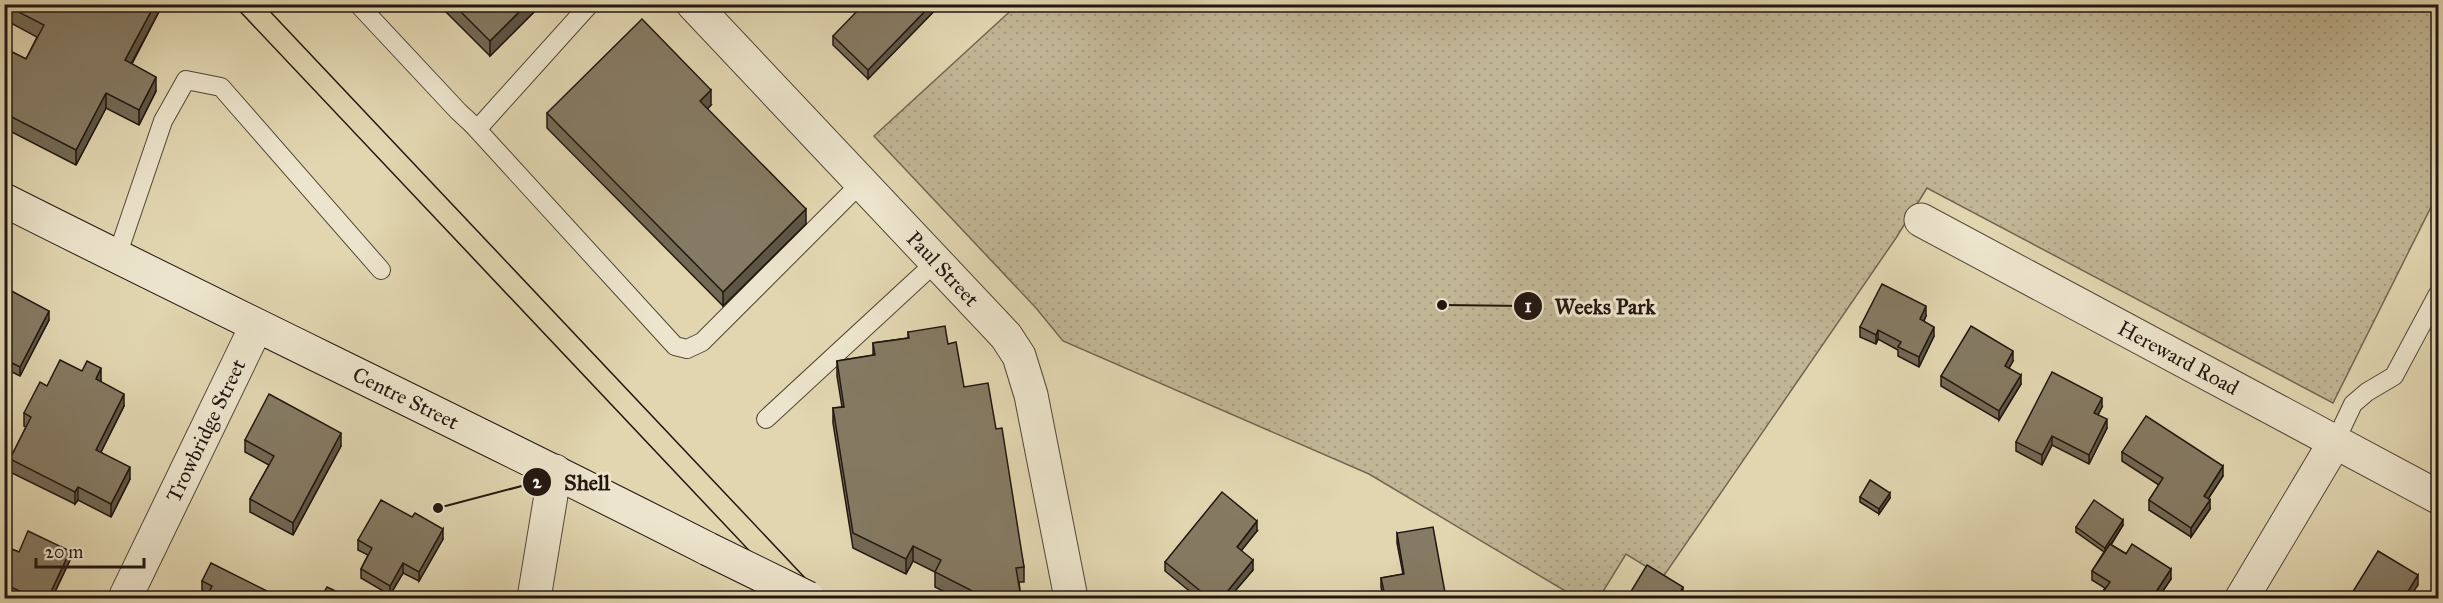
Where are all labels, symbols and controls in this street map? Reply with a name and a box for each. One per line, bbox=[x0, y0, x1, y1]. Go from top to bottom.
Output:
street label: Paul Street bbox=[901, 226, 985, 312]
callout: Weeks Park bbox=[1513, 286, 1668, 326]
text: Weeks Park bbox=[1555, 293, 1656, 320]
text: 1 bbox=[1524, 295, 1532, 317]
street label: Hereward Road bbox=[2113, 315, 2244, 401]
street label: Trowbridge Street bbox=[160, 354, 252, 506]
street label: Centre Street bbox=[348, 361, 464, 436]
callout: Shell bbox=[522, 462, 622, 502]
text: Shell bbox=[564, 469, 611, 496]
text: 2 bbox=[533, 471, 543, 493]
scale bar bbox=[36, 531, 144, 569]
text: 20 m bbox=[45, 541, 83, 563]

